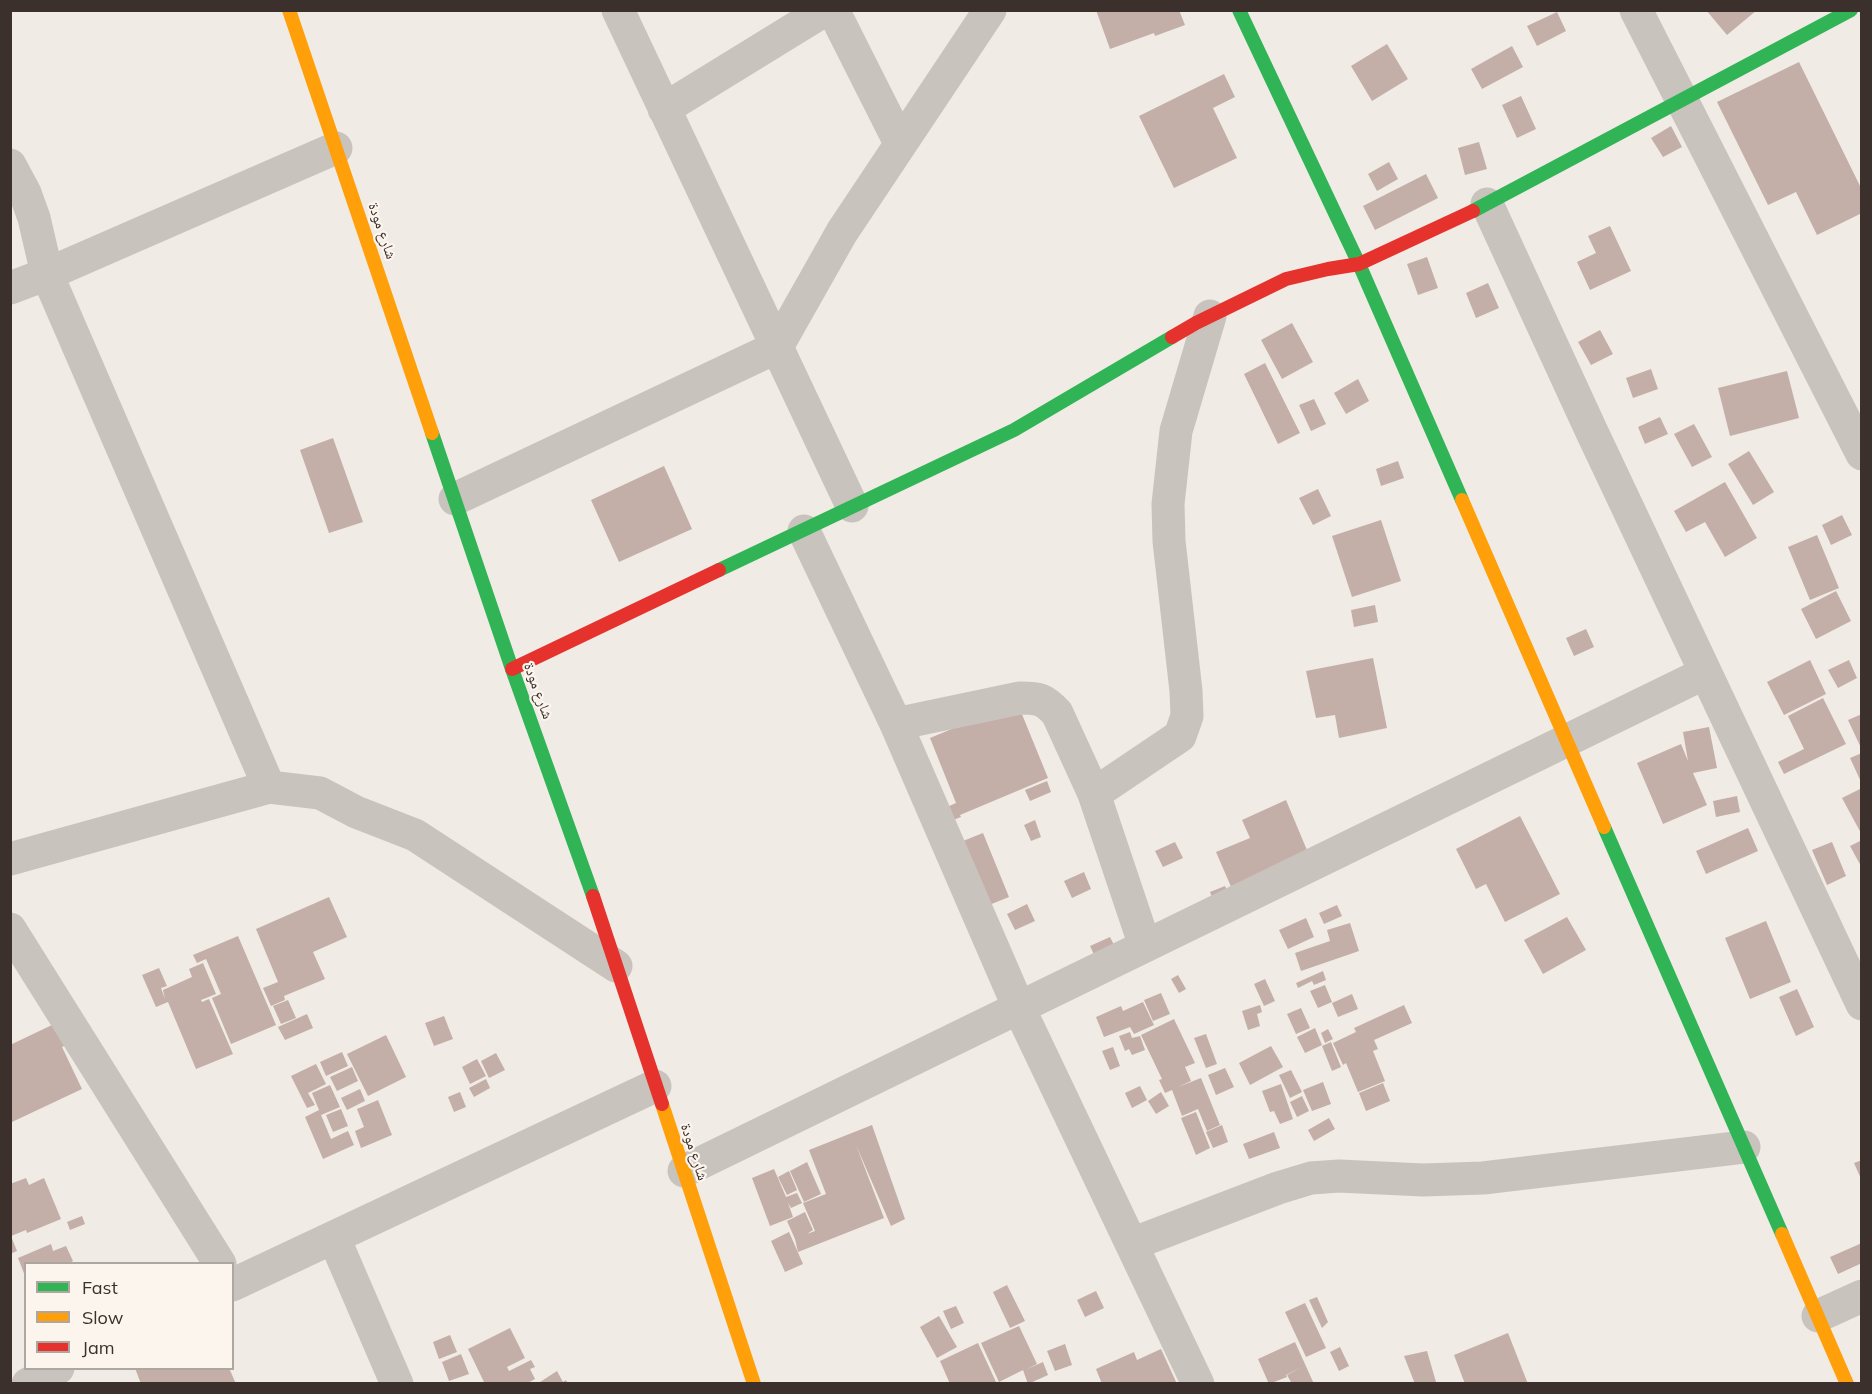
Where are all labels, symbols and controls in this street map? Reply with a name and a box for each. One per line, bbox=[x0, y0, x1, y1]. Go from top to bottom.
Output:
street label: شارع مودة bbox=[364, 200, 400, 262]
street label: شارع مودة bbox=[520, 660, 556, 722]
street label: شارع مودة bbox=[676, 1121, 712, 1183]
legend bbox=[24, 1262, 234, 1370]
text: Fast bbox=[82, 1276, 118, 1299]
text: Slow bbox=[82, 1306, 123, 1329]
text: Jam bbox=[82, 1336, 115, 1359]

